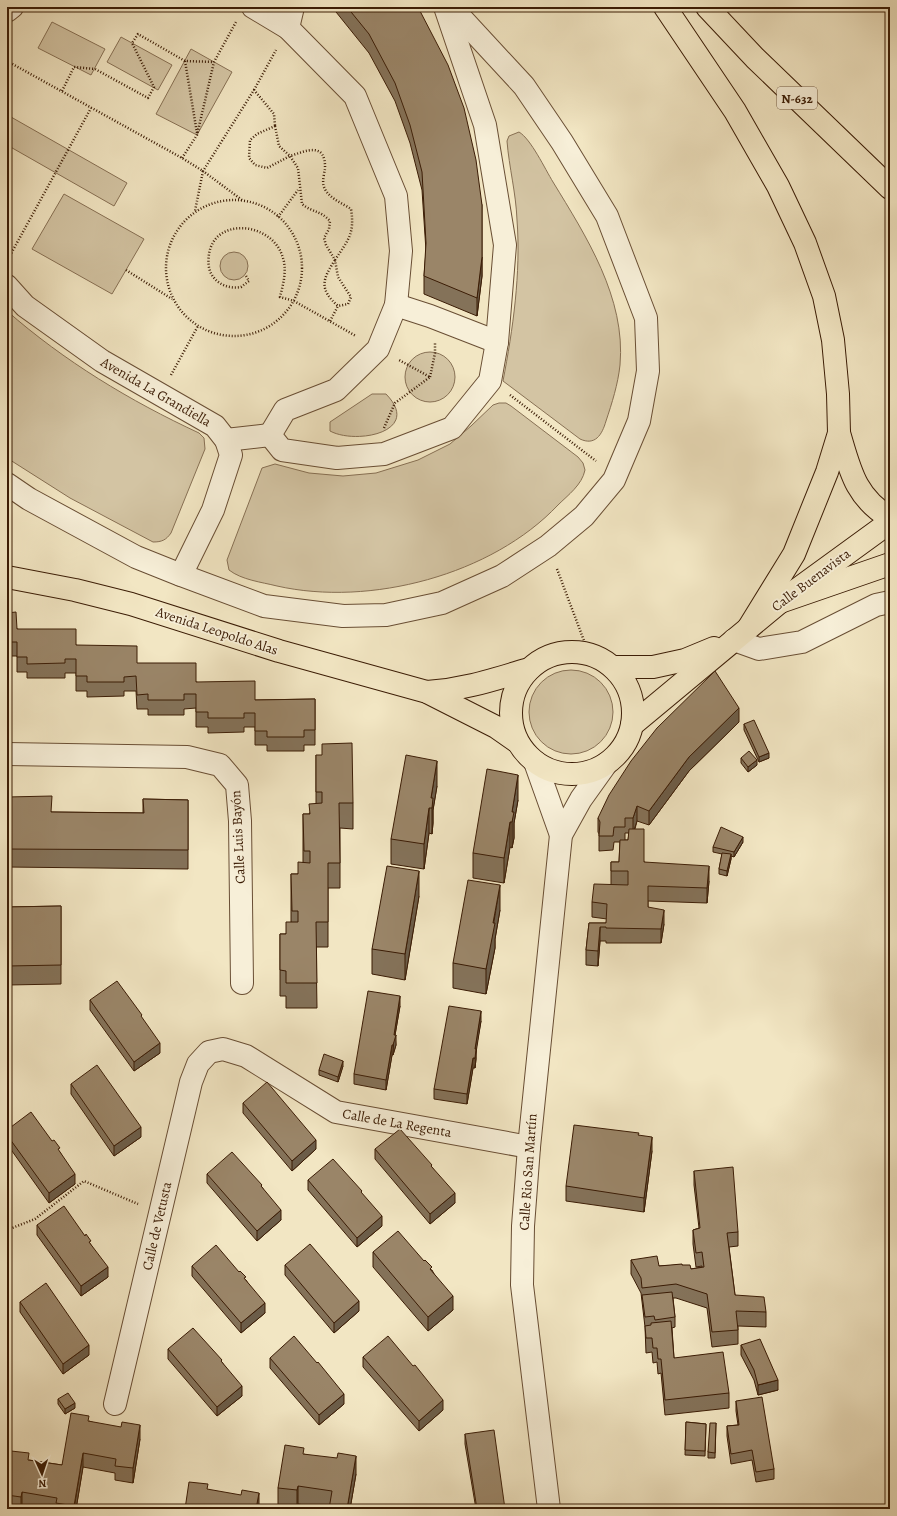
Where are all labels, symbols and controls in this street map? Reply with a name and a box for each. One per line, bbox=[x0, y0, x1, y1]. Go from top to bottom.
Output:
road number: N-632 bbox=[777, 87, 817, 109]
street label: Avenida La Grandiella bbox=[96, 352, 215, 432]
street label: Calle Buenavista bbox=[768, 544, 855, 616]
street label: Avenida Leopoldo Alas bbox=[152, 602, 281, 660]
street label: Calle Luis Bayón bbox=[226, 790, 250, 884]
street label: Calle de La Regenta bbox=[341, 1104, 454, 1142]
street label: Calle Rio San Martín bbox=[514, 1113, 542, 1231]
street label: Calle de Vetusta bbox=[138, 1179, 177, 1272]
north arrow bbox=[22, 1454, 62, 1494]
text: N bbox=[38, 1476, 47, 1491]

